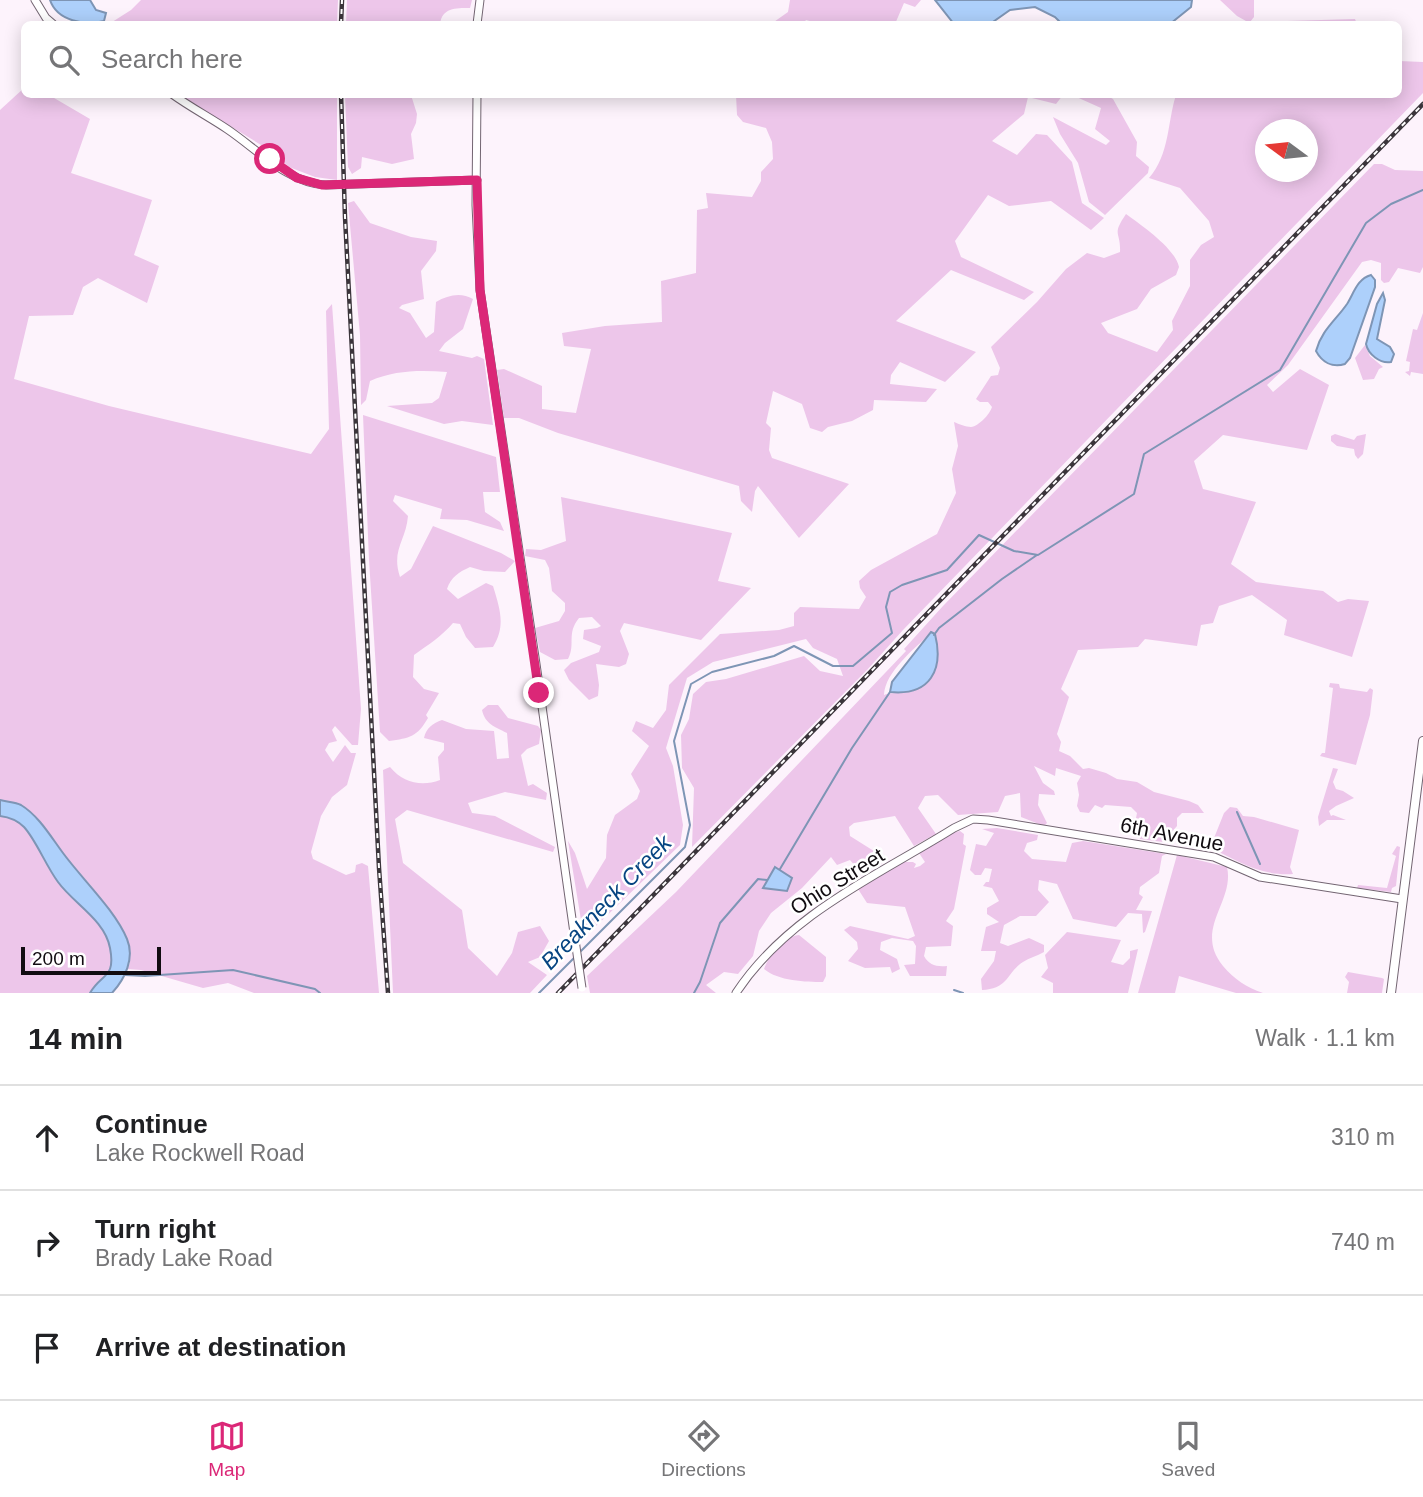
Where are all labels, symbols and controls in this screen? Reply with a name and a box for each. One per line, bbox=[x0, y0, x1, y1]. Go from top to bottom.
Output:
search box bbox=[21, 21, 1402, 98]
icon: search bbox=[45, 41, 83, 79]
text: Search here bbox=[101, 44, 243, 74]
north arrow bbox=[1255, 119, 1318, 182]
route start bbox=[254, 143, 285, 174]
route end bbox=[523, 677, 554, 708]
street label: 6th Avenue bbox=[1118, 813, 1226, 855]
water label: Breakneck Creek bbox=[535, 828, 678, 974]
street label: Ohio Street bbox=[786, 843, 888, 919]
scale bar bbox=[21, 944, 161, 976]
text: 200 m bbox=[32, 948, 85, 969]
text: 14 min bbox=[28, 1022, 123, 1055]
text: Walk · 1.1 km bbox=[1255, 1025, 1395, 1051]
text: Continue bbox=[95, 1109, 208, 1139]
icon: ahead bbox=[28, 1119, 66, 1157]
text: 310 m bbox=[1331, 1124, 1395, 1150]
text: Lake Rockwell Road bbox=[95, 1140, 305, 1166]
text: Turn right bbox=[95, 1214, 216, 1244]
icon: right bbox=[28, 1224, 66, 1262]
text: 740 m bbox=[1331, 1229, 1395, 1255]
text: Brady Lake Road bbox=[95, 1245, 273, 1271]
icon: arrive bbox=[28, 1329, 66, 1367]
text: Arrive at destination bbox=[95, 1332, 346, 1362]
tab: Map bbox=[208, 1417, 246, 1481]
tab: Directions bbox=[661, 1417, 746, 1481]
tab: Saved bbox=[1161, 1417, 1215, 1481]

